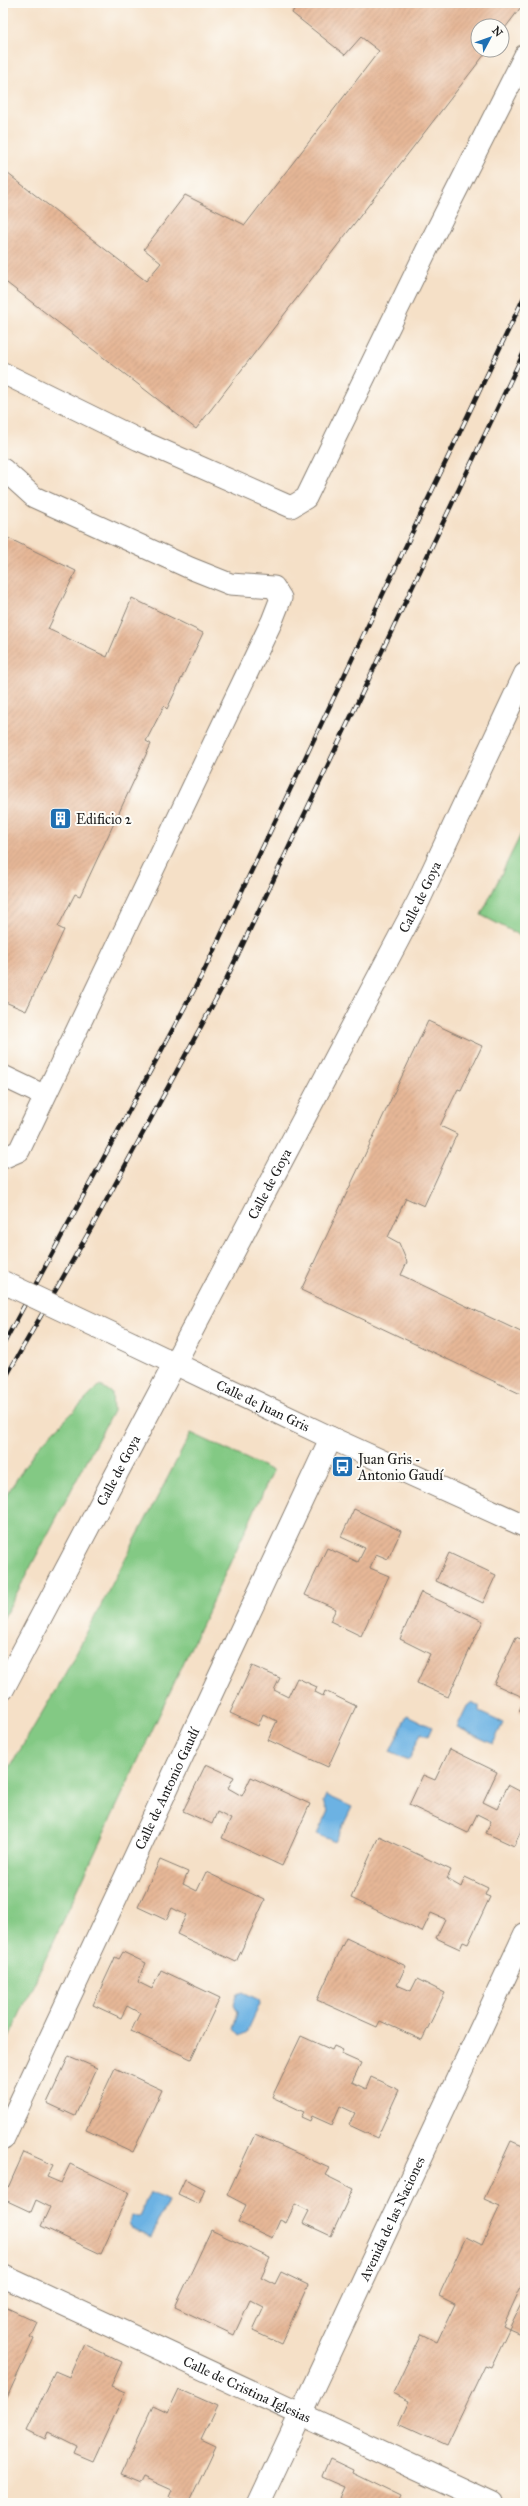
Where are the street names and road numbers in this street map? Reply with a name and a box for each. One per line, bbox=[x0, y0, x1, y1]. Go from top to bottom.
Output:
street label: Calle de Goya bbox=[395, 858, 444, 936]
street label: Calle de Goya bbox=[244, 1146, 295, 1222]
street label: Calle de Juan Gris bbox=[214, 1376, 313, 1435]
street label: Calle de Goya bbox=[93, 1432, 144, 1509]
street label: Calle de Antonio Gaudí bbox=[131, 1724, 203, 1852]
street label: Avenida de las Naciones bbox=[355, 2154, 428, 2284]
street label: Calle de Cristina Iglesias bbox=[180, 2352, 314, 2426]

